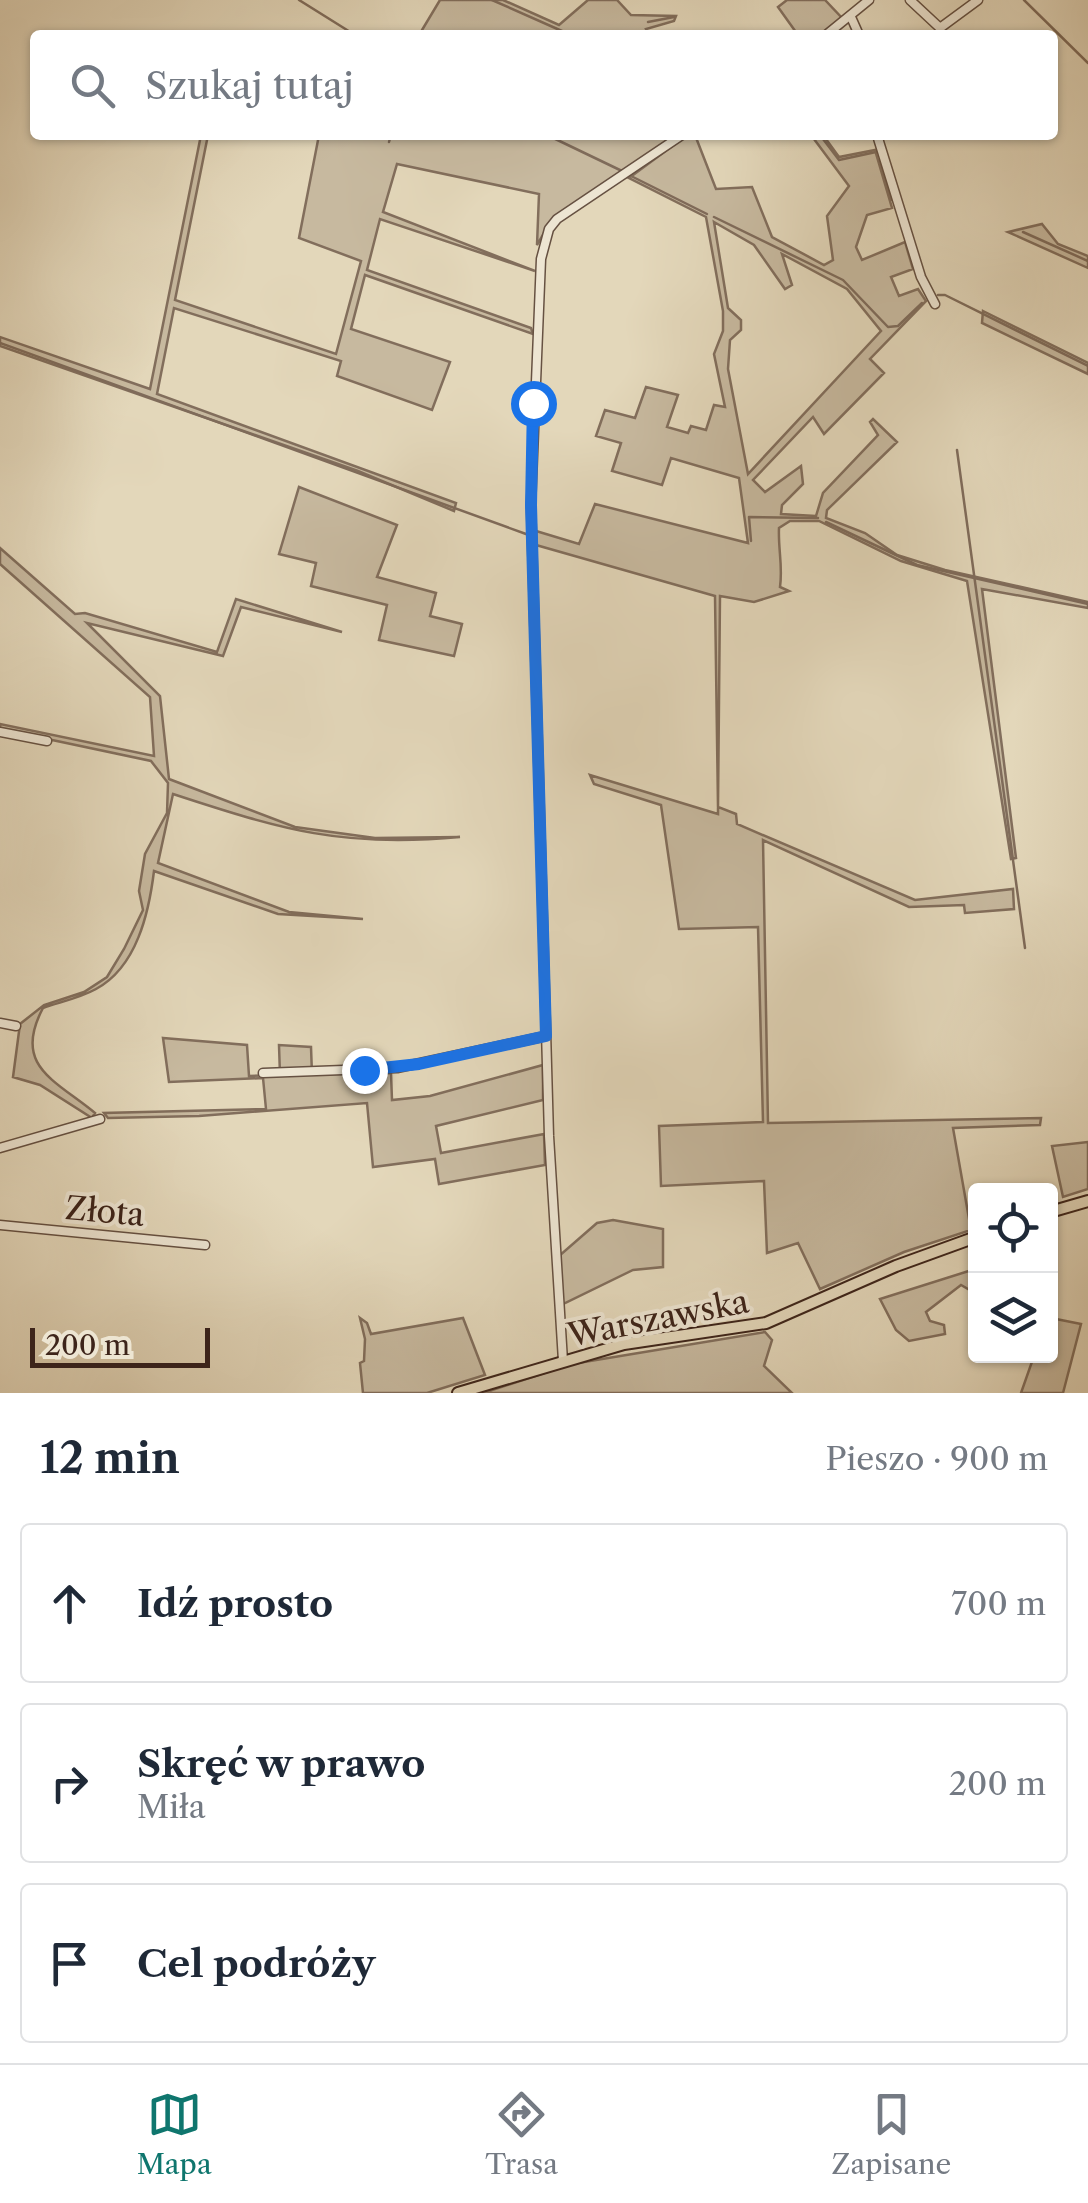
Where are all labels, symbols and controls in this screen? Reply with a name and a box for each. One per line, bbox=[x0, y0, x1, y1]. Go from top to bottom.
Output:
search box bbox=[30, 30, 1058, 140]
icon: search bbox=[65, 58, 120, 113]
text: Szukaj tutaj bbox=[145, 62, 354, 109]
route start bbox=[511, 381, 557, 427]
route end bbox=[342, 1048, 388, 1094]
map controls bbox=[968, 1183, 1058, 1363]
button: locate bbox=[968, 1183, 1058, 1273]
street label: Złota bbox=[64, 1188, 146, 1234]
button: layers bbox=[968, 1273, 1058, 1363]
street label: Warszawska bbox=[563, 1281, 752, 1355]
scale bar bbox=[30, 1323, 210, 1368]
text: 200 m bbox=[45, 1328, 130, 1362]
text: 12 min bbox=[40, 1432, 180, 1484]
text: Pieszo · 900 m bbox=[825, 1439, 1048, 1478]
icon: ahead bbox=[42, 1576, 97, 1631]
text: Idź prosto bbox=[137, 1580, 333, 1627]
text: 700 m bbox=[951, 1584, 1046, 1623]
text: Skręć w prawo bbox=[137, 1740, 425, 1787]
icon: right bbox=[42, 1756, 97, 1811]
text: 200 m bbox=[949, 1764, 1046, 1803]
text: Miła bbox=[137, 1787, 206, 1826]
icon: arrive bbox=[42, 1936, 97, 1991]
text: Cel podróży bbox=[137, 1940, 375, 1987]
tab: Mapa bbox=[137, 2087, 212, 2181]
tab: Trasa bbox=[485, 2087, 558, 2181]
tab: Zapisane bbox=[832, 2087, 951, 2181]

